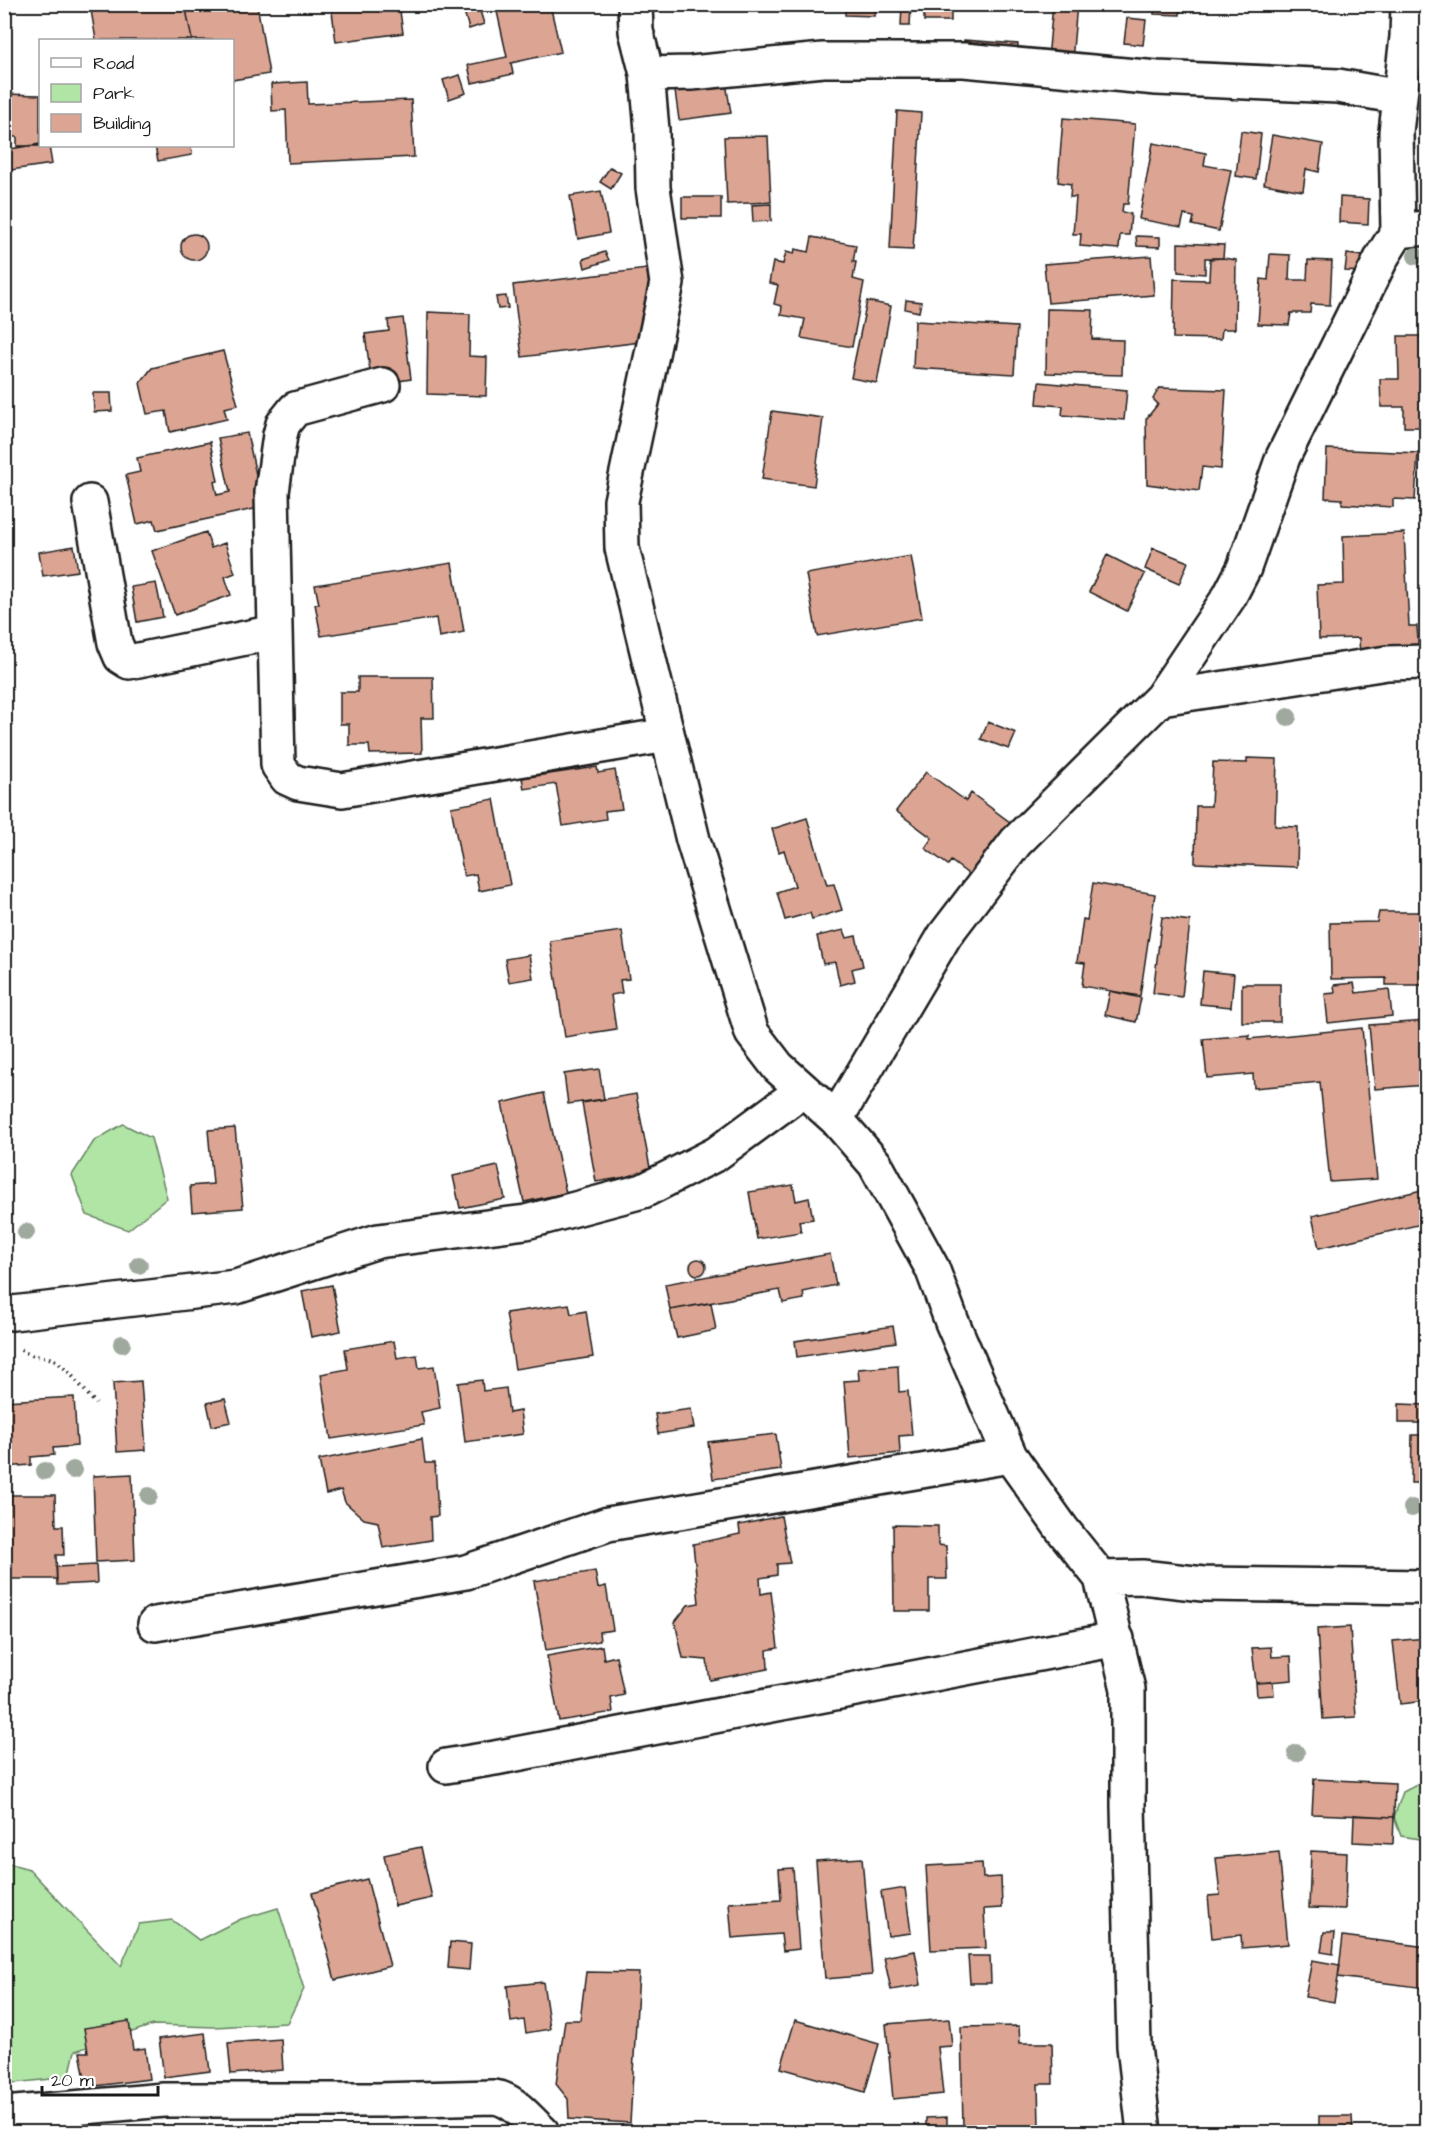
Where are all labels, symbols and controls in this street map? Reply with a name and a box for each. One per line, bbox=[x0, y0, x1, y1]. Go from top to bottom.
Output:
legend bbox=[39, 39, 234, 147]
text: Road bbox=[93, 51, 134, 76]
text: Park bbox=[93, 81, 135, 106]
text: Building bbox=[93, 111, 151, 137]
scale bar bbox=[42, 2059, 158, 2097]
text: 20 m bbox=[51, 2068, 94, 2093]

